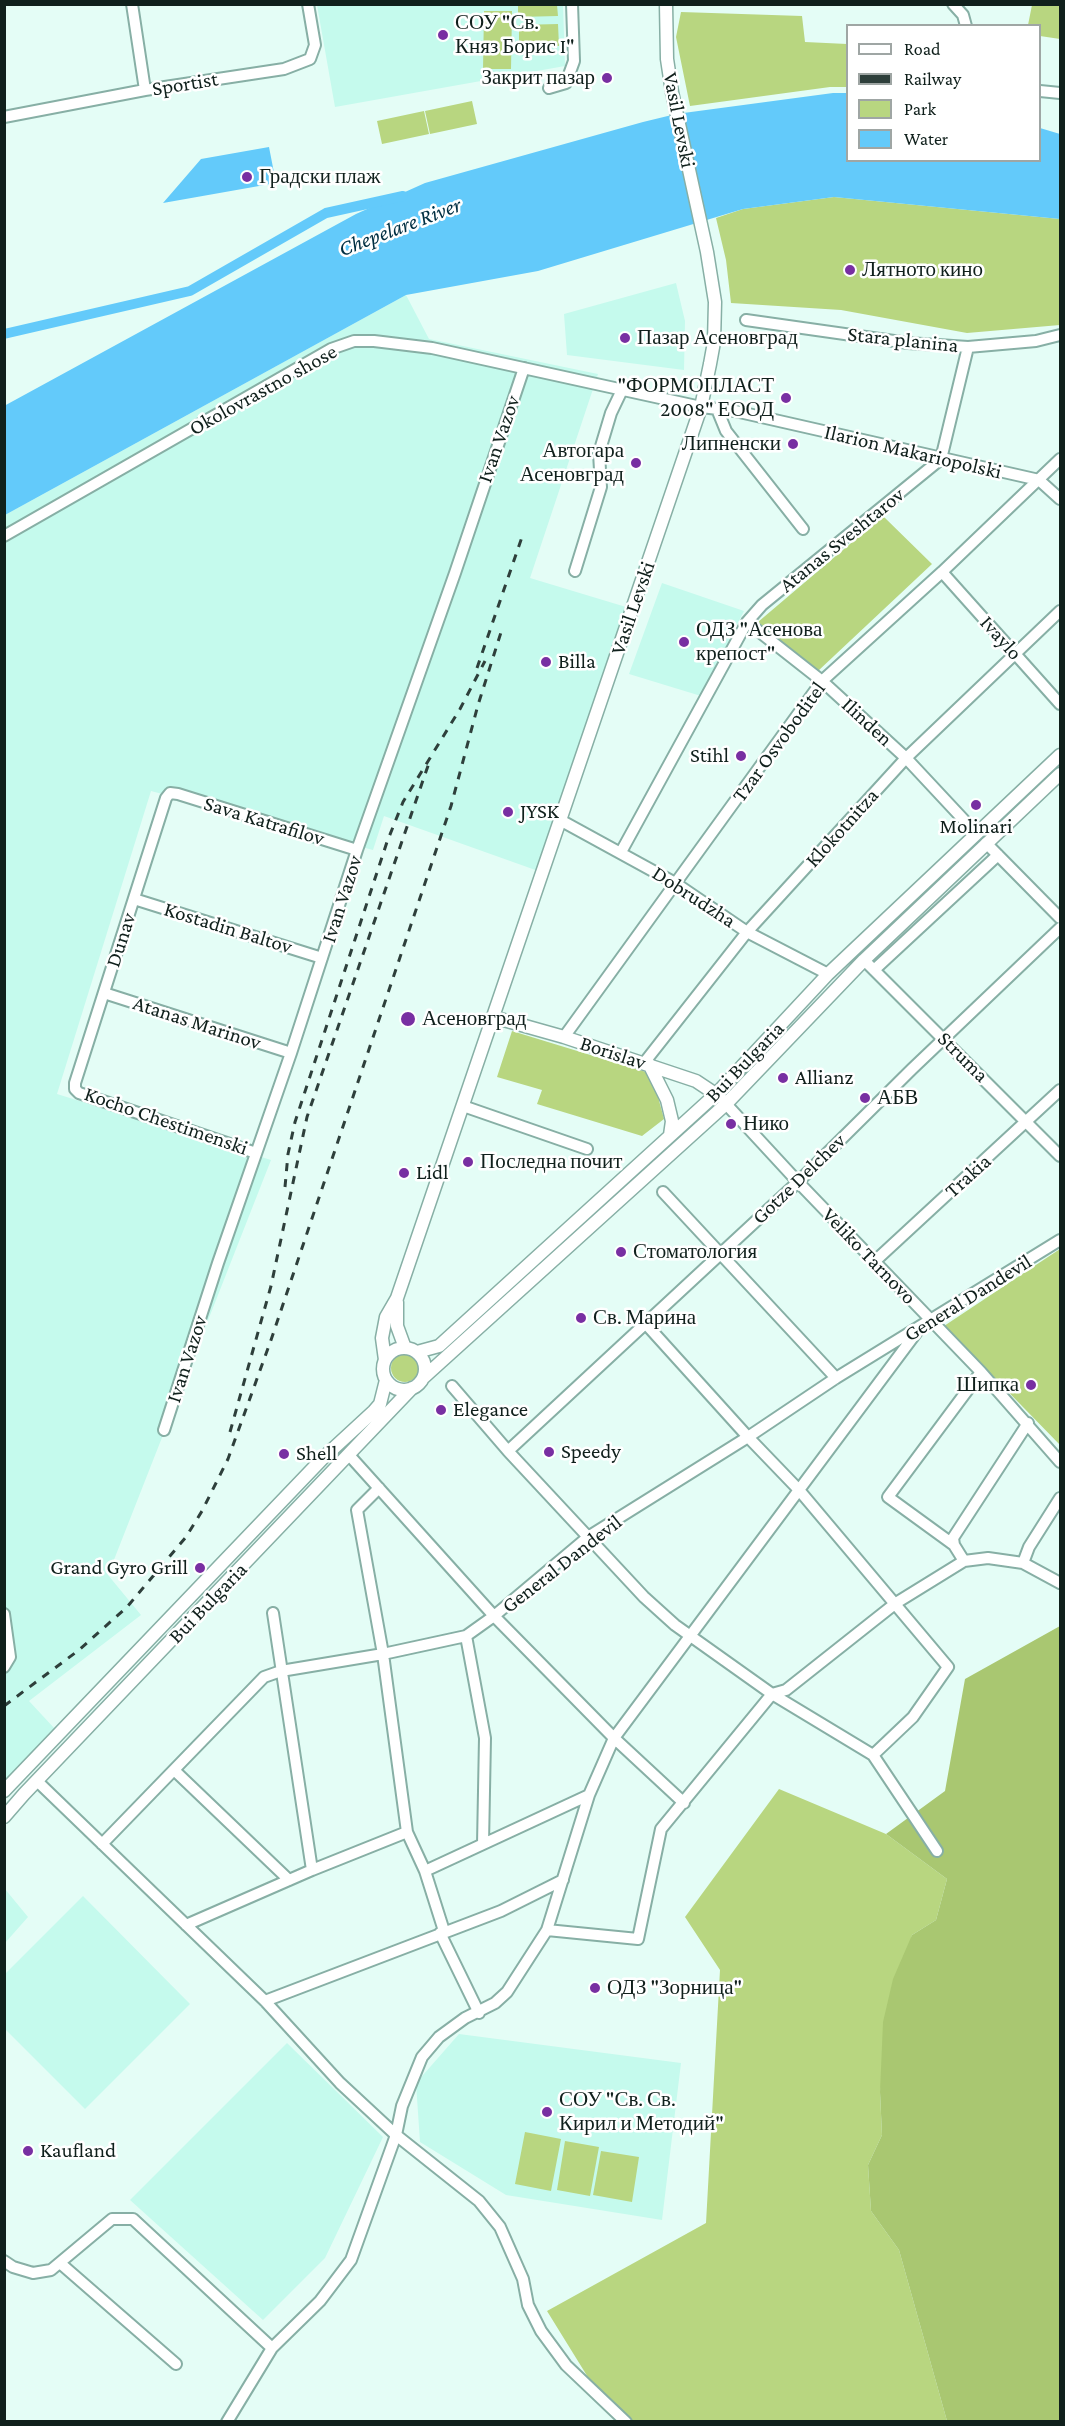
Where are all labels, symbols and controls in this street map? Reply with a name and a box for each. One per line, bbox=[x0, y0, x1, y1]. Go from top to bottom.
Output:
place label: СОУ "Св. Княз Борис I" bbox=[455, 10, 575, 60]
legend bbox=[846, 24, 1041, 162]
marker: СОУ "Св. Княз Борис I" bbox=[436, 28, 450, 42]
text: Road bbox=[904, 39, 941, 59]
place label: Закрит пазар bbox=[481, 65, 595, 91]
street label: Sportist bbox=[150, 66, 220, 102]
text: Railway bbox=[904, 69, 961, 89]
street label: Vasil Levski bbox=[657, 70, 701, 170]
marker: Закрит пазар bbox=[600, 71, 614, 85]
text: Park bbox=[904, 99, 936, 119]
text: Water bbox=[904, 129, 948, 149]
place label: Градски плаж bbox=[259, 164, 381, 190]
marker: Градски плаж bbox=[240, 170, 254, 184]
water label: Chepelare River bbox=[335, 192, 465, 262]
place label: Лятното кино bbox=[862, 257, 983, 283]
marker: Лятното кино bbox=[843, 263, 857, 277]
street label: Stara planina bbox=[846, 322, 960, 358]
place label: Пазар Асеновград bbox=[637, 325, 798, 351]
marker: Пазар Асеновград bbox=[618, 331, 632, 345]
street label: Okolovrastno shose bbox=[185, 339, 341, 441]
place label: "ФОРМОПЛАСТ 2008" ЕООД bbox=[618, 373, 774, 423]
marker: "ФОРМОПЛАСТ 2008" ЕООД bbox=[779, 391, 793, 405]
street label: Ivan Vazov bbox=[472, 392, 526, 486]
street label: Ilarion Makariopolski bbox=[822, 419, 1004, 485]
place label: Липненски bbox=[682, 431, 781, 457]
marker: Липненски bbox=[786, 437, 800, 451]
place label: Автогара Асеновград bbox=[520, 438, 624, 488]
marker: Автогара Асеновград bbox=[629, 456, 643, 470]
street label: Atanas Sveshtarov bbox=[775, 482, 909, 598]
street label: Vasil Levski bbox=[605, 558, 661, 658]
street label: Ivaylo bbox=[975, 611, 1027, 665]
place label: ОДЗ "Асенова крепост" bbox=[696, 617, 822, 667]
marker: ОДЗ "Асенова крепост" bbox=[677, 635, 691, 649]
place label: Billa bbox=[558, 649, 596, 675]
marker: Billa bbox=[539, 655, 553, 669]
street label: Tzar Osvoboditel bbox=[727, 677, 831, 807]
street label: Ilinden bbox=[836, 692, 898, 752]
place label: Stihl bbox=[690, 743, 729, 769]
marker: Stihl bbox=[734, 749, 748, 763]
street label: Klokotnitza bbox=[800, 783, 884, 873]
street label: Sava Katrafilov bbox=[201, 791, 327, 851]
marker: Molinari bbox=[969, 798, 983, 812]
place label: JYSK bbox=[520, 799, 559, 825]
marker: JYSK bbox=[501, 805, 515, 819]
place label: Molinari bbox=[940, 814, 1012, 840]
street label: Ivan Vazov bbox=[316, 852, 368, 946]
street label: Dobrudzha bbox=[647, 861, 741, 933]
street label: Kostadin Baltov bbox=[161, 897, 295, 959]
street label: Dunav bbox=[100, 910, 142, 970]
street label: Atanas Marinov bbox=[130, 990, 264, 1056]
place label: Асеновград bbox=[422, 1006, 526, 1032]
marker: Асеновград bbox=[399, 1010, 417, 1028]
street label: Bui Bulgaria bbox=[700, 1016, 790, 1108]
street label: Struma bbox=[932, 1026, 994, 1088]
street label: Borislav bbox=[577, 1031, 649, 1075]
place label: Allianz bbox=[795, 1065, 853, 1091]
marker: Allianz bbox=[776, 1071, 790, 1085]
street label: Kocho Chestimenski bbox=[81, 1081, 251, 1161]
place label: АБВ bbox=[877, 1085, 918, 1111]
marker: АБВ bbox=[858, 1091, 872, 1105]
place label: Нико bbox=[743, 1111, 789, 1137]
marker: Нико bbox=[724, 1117, 738, 1131]
street label: Gotze Delchev bbox=[747, 1128, 851, 1230]
place label: Последна почит bbox=[480, 1149, 622, 1175]
street label: Trakia bbox=[940, 1149, 996, 1203]
marker: Последна почит bbox=[461, 1155, 475, 1169]
place label: Lidl bbox=[416, 1160, 449, 1186]
marker: Lidl bbox=[397, 1166, 411, 1180]
street label: Veliko Tarnovo bbox=[817, 1202, 921, 1310]
place label: Стоматология bbox=[633, 1239, 757, 1265]
marker: Стоматология bbox=[614, 1245, 628, 1259]
street label: General Dandevil bbox=[900, 1249, 1036, 1347]
place label: Св. Марина bbox=[593, 1305, 696, 1331]
marker: Св. Марина bbox=[574, 1311, 588, 1325]
street label: Ivan Vazov bbox=[161, 1312, 213, 1406]
place label: Шипка bbox=[956, 1372, 1019, 1398]
marker: Шипка bbox=[1024, 1378, 1038, 1392]
place label: Elegance bbox=[453, 1397, 528, 1423]
marker: Elegance bbox=[434, 1403, 448, 1417]
place label: Speedy bbox=[561, 1439, 621, 1465]
place label: Shell bbox=[296, 1441, 337, 1467]
marker: Speedy bbox=[542, 1445, 556, 1459]
marker: Shell bbox=[277, 1447, 291, 1461]
street label: General Dandevil bbox=[497, 1509, 627, 1619]
place label: Grand Gyro Grill bbox=[50, 1555, 188, 1581]
street label: Bui Bulgaria bbox=[163, 1557, 253, 1649]
marker: Grand Gyro Grill bbox=[193, 1561, 207, 1575]
place label: ОДЗ "Зорница" bbox=[607, 1975, 742, 2001]
marker: ОДЗ "Зорница" bbox=[588, 1981, 602, 1995]
place label: СОУ "Св. Св. Кирил и Методий" bbox=[559, 2087, 724, 2137]
marker: СОУ "Св. Св. Кирил и Методий" bbox=[540, 2105, 554, 2119]
place label: Kaufland bbox=[40, 2138, 116, 2164]
marker: Kaufland bbox=[21, 2144, 35, 2158]

